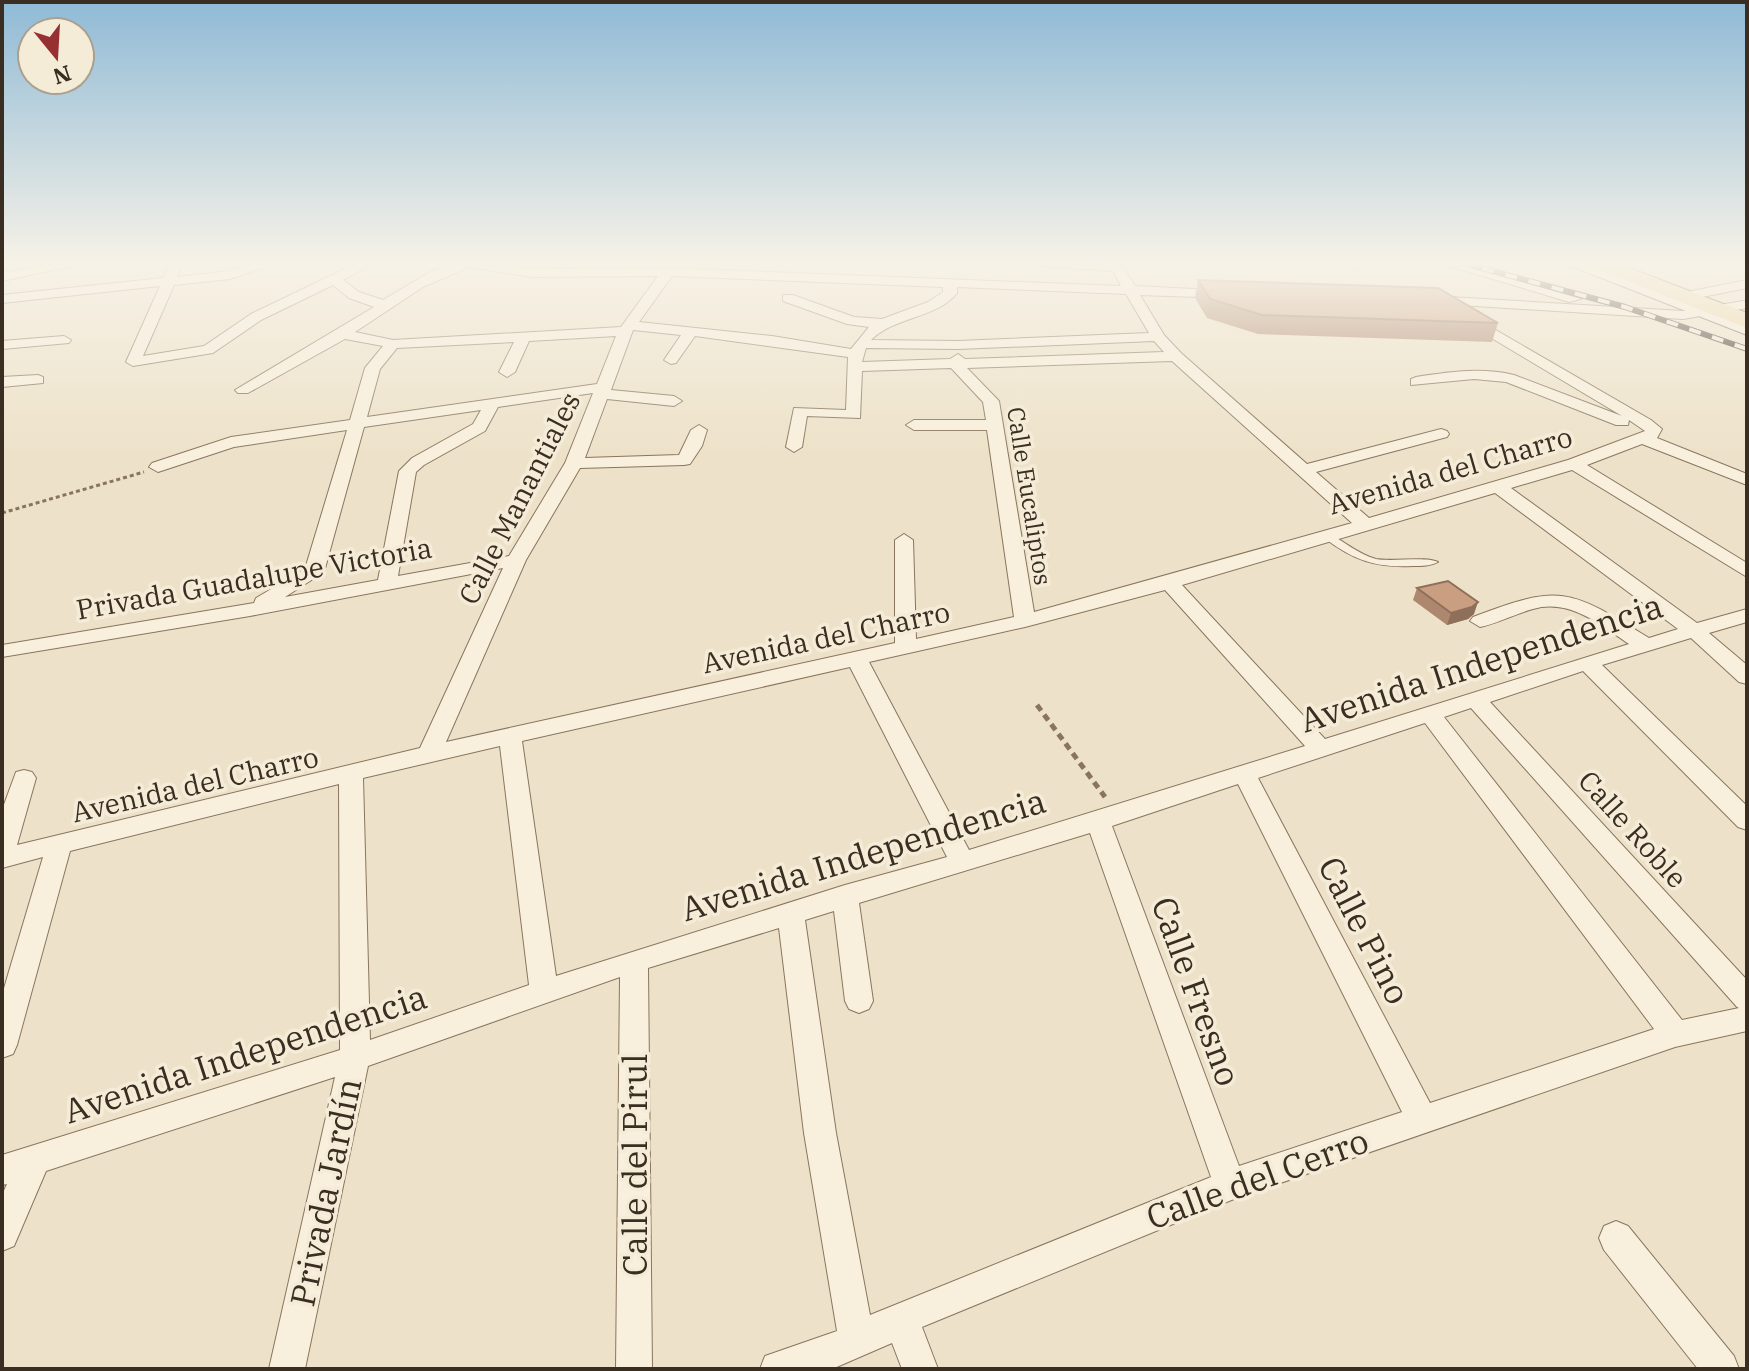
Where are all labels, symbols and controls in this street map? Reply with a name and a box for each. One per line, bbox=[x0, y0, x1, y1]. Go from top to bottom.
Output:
north arrow bbox=[16, 16, 96, 96]
text: N bbox=[50, 59, 75, 92]
street label: Calle Manantiales bbox=[450, 386, 588, 610]
street label: Calle Eucaliptos bbox=[1000, 405, 1060, 587]
street label: Avenida del Charro bbox=[1324, 417, 1576, 523]
street label: Privada Guadalupe Victoria bbox=[73, 528, 435, 628]
street label: Avenida Independencia bbox=[1294, 583, 1668, 741]
street label: Avenida del Charro bbox=[699, 593, 953, 681]
street label: Avenida del Charro bbox=[68, 738, 322, 830]
street label: Calle Roble bbox=[1570, 762, 1696, 896]
street label: Avenida Independencia bbox=[675, 778, 1051, 930]
street label: Calle Pino bbox=[1309, 849, 1421, 1011]
street label: Calle Fresno bbox=[1142, 890, 1252, 1092]
street label: Avenida Independencia bbox=[58, 974, 432, 1132]
street label: Calle del Pirul bbox=[612, 1054, 656, 1276]
street label: Privada Jardín bbox=[279, 1074, 371, 1310]
street label: Calle del Cerro bbox=[1140, 1117, 1374, 1239]

